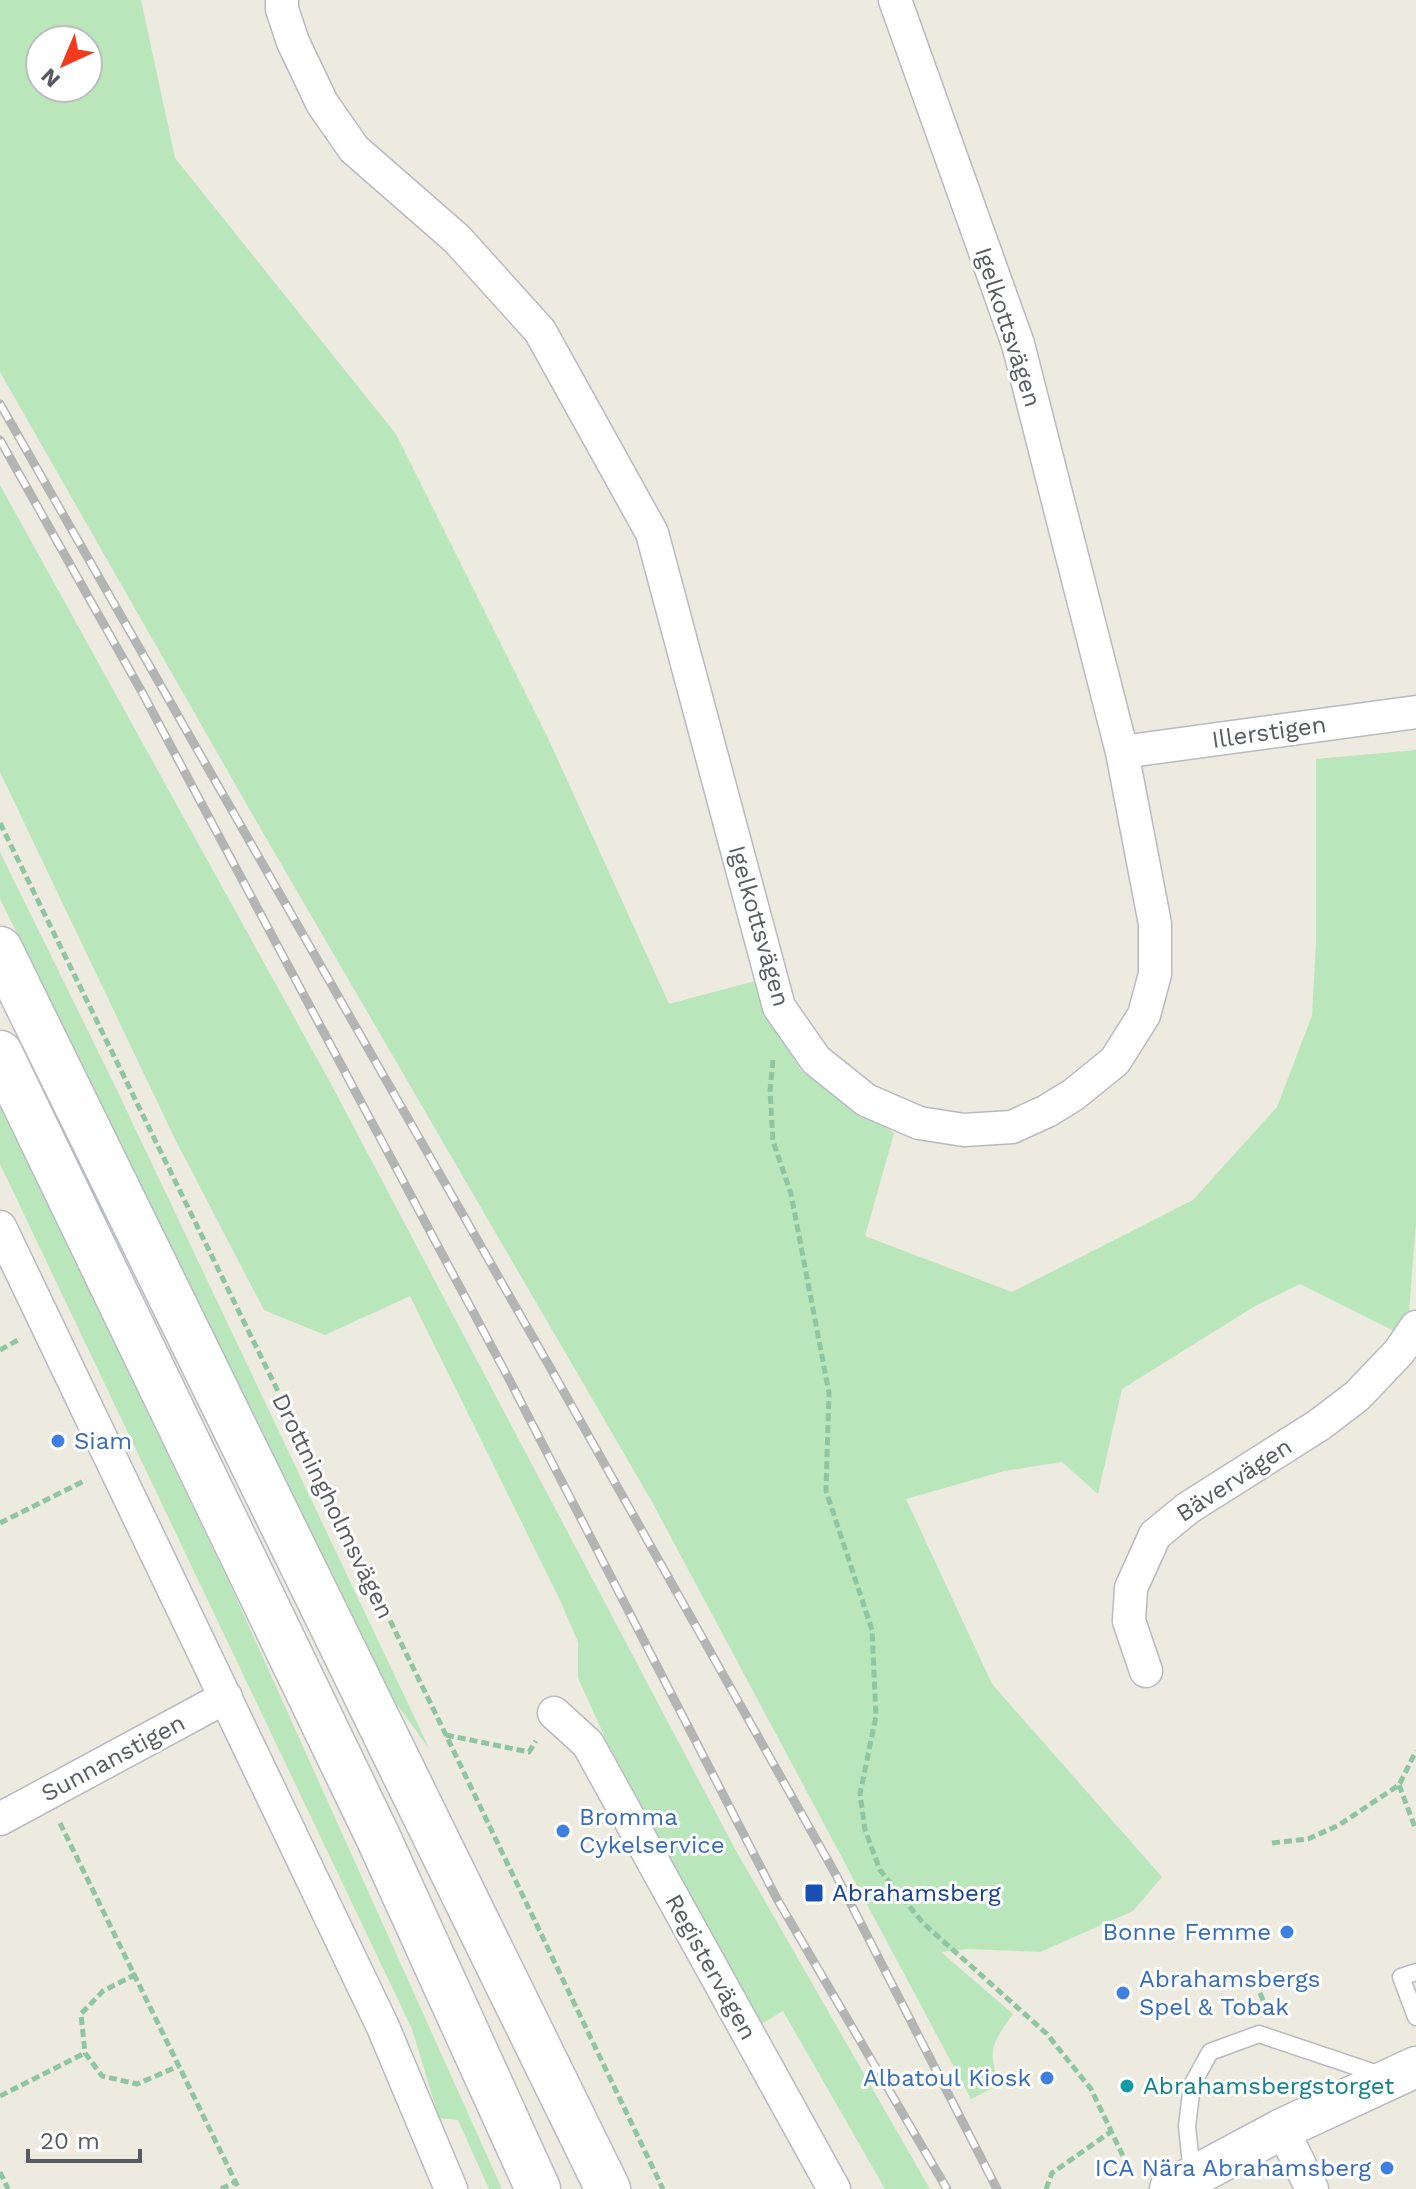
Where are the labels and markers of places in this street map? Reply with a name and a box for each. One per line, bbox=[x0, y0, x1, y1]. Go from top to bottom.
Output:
place label: Siam bbox=[74, 1427, 132, 1455]
marker: Siam bbox=[49, 1432, 67, 1450]
place label: Bromma Cykelservice bbox=[579, 1803, 725, 1859]
marker: Bromma Cykelservice bbox=[554, 1822, 572, 1840]
place label: Abrahamsberg bbox=[832, 1879, 1001, 1907]
marker: Abrahamsberg bbox=[803, 1882, 825, 1904]
place label: Bonne Femme bbox=[1102, 1918, 1271, 1946]
marker: Bonne Femme bbox=[1278, 1923, 1296, 1941]
place label: Abrahamsbergs Spel & Tobak bbox=[1139, 1965, 1320, 2021]
marker: Abrahamsbergs Spel & Tobak bbox=[1114, 1984, 1132, 2002]
place label: Albatoul Kiosk bbox=[863, 2064, 1031, 2092]
marker: Albatoul Kiosk bbox=[1038, 2069, 1056, 2087]
place label: Abrahamsbergstorget bbox=[1143, 2072, 1394, 2100]
marker: Abrahamsbergstorget bbox=[1118, 2077, 1136, 2095]
place label: ICA Nära Abrahamsberg bbox=[1095, 2154, 1371, 2182]
marker: ICA Nära Abrahamsberg bbox=[1378, 2159, 1396, 2177]

